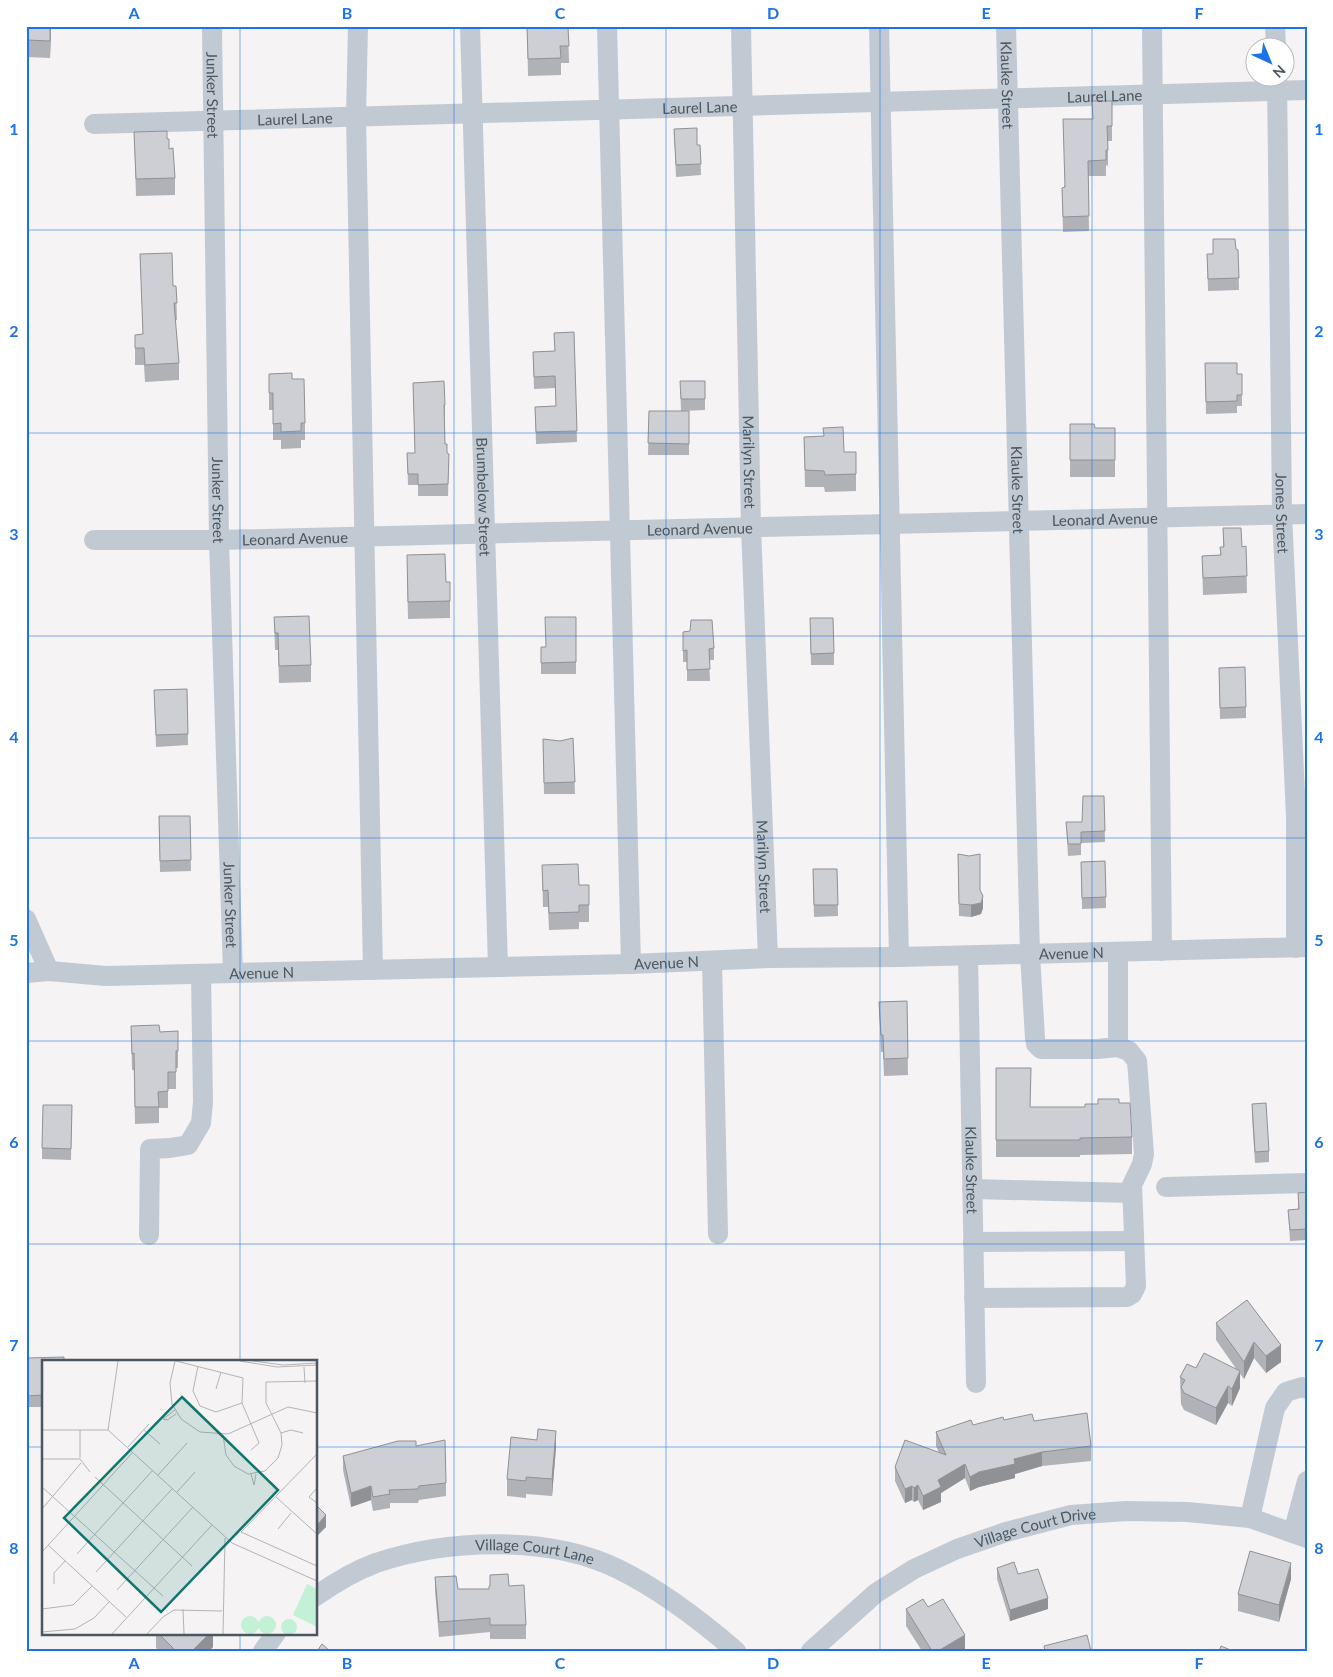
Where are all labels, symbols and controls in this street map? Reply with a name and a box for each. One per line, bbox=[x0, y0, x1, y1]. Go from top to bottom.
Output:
text: A bbox=[127, 3, 140, 22]
text: B bbox=[342, 3, 352, 22]
text: C bbox=[555, 3, 566, 22]
text: D bbox=[767, 3, 779, 22]
text: E bbox=[981, 3, 991, 22]
text: F bbox=[1194, 3, 1204, 22]
north arrow bbox=[1246, 38, 1296, 88]
street label: Klauke Street bbox=[997, 41, 1018, 130]
street label: Junker Street bbox=[203, 52, 223, 139]
text: N bbox=[1270, 62, 1289, 82]
street label: Laurel Lane bbox=[1067, 86, 1143, 106]
street label: Laurel Lane bbox=[662, 97, 738, 117]
street label: Laurel Lane bbox=[257, 108, 333, 128]
text: 1 bbox=[9, 119, 19, 138]
text: 1 bbox=[1314, 119, 1324, 138]
text: 2 bbox=[9, 321, 19, 340]
text: 2 bbox=[1314, 321, 1324, 340]
street label: Marilyn Street bbox=[740, 415, 760, 509]
street label: Brumbelow Street bbox=[473, 437, 495, 557]
street label: Klauke Street bbox=[1008, 446, 1028, 535]
street label: Junker Street bbox=[209, 457, 228, 544]
street label: Jones Street bbox=[1273, 472, 1293, 554]
street label: Leonard Avenue bbox=[1052, 509, 1158, 529]
street label: Leonard Avenue bbox=[647, 518, 753, 539]
text: 3 bbox=[9, 524, 19, 543]
text: 3 bbox=[1314, 524, 1324, 543]
street label: Leonard Avenue bbox=[242, 528, 348, 548]
text: 4 bbox=[9, 727, 19, 746]
text: 4 bbox=[1314, 727, 1324, 746]
street label: Marilyn Street bbox=[754, 820, 775, 914]
street label: Junker Street bbox=[220, 861, 241, 949]
text: 5 bbox=[9, 930, 19, 949]
text: 5 bbox=[1314, 930, 1324, 949]
street label: Avenue N bbox=[1039, 943, 1104, 963]
street label: Avenue N bbox=[634, 952, 699, 973]
street label: Avenue N bbox=[229, 963, 294, 982]
street label: Klauke Street bbox=[962, 1126, 982, 1215]
text: 6 bbox=[9, 1132, 19, 1151]
text: 6 bbox=[1314, 1132, 1324, 1151]
text: 7 bbox=[9, 1335, 19, 1354]
text: 7 bbox=[1314, 1335, 1324, 1354]
inset map bbox=[42, 1360, 318, 1634]
street label: Village Court Drive bbox=[972, 1504, 1097, 1551]
street label: Village Court Lane bbox=[475, 1535, 597, 1568]
text: 8 bbox=[9, 1538, 19, 1557]
text: 8 bbox=[1314, 1538, 1324, 1557]
text: A bbox=[127, 1653, 140, 1672]
text: B bbox=[342, 1653, 352, 1672]
text: C bbox=[555, 1653, 566, 1672]
text: D bbox=[767, 1653, 779, 1672]
text: E bbox=[981, 1653, 991, 1672]
text: F bbox=[1194, 1653, 1204, 1672]

